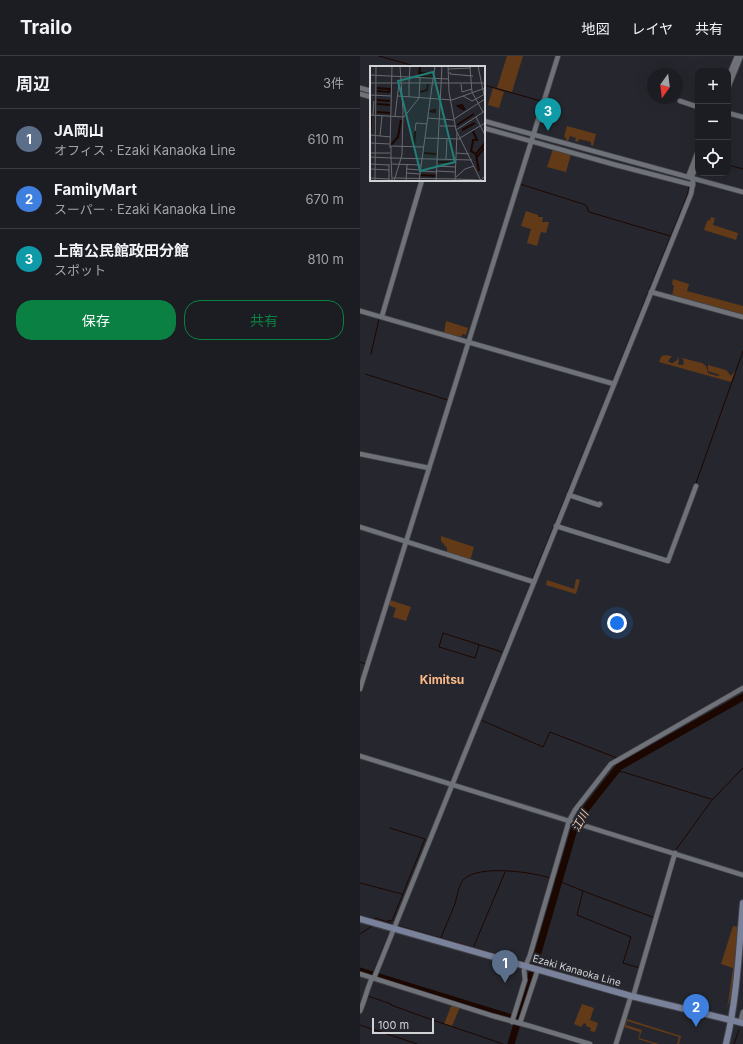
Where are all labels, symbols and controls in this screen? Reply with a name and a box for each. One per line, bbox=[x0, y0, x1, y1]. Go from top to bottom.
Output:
text: Trailo bbox=[20, 16, 72, 39]
text: 地図 bbox=[581, 20, 609, 37]
text: レイヤ bbox=[631, 20, 673, 37]
text: 共有 bbox=[695, 20, 723, 37]
inset map bbox=[370, 66, 485, 181]
north arrow bbox=[647, 68, 683, 104]
map controls bbox=[695, 68, 731, 176]
button: + bbox=[695, 68, 731, 104]
text: 周辺 bbox=[16, 74, 50, 94]
text: 3件 bbox=[323, 75, 344, 91]
pin: 3 bbox=[535, 98, 561, 131]
button: − bbox=[695, 104, 731, 140]
text: JA岡山 bbox=[54, 121, 104, 140]
text: 1 bbox=[26, 131, 32, 147]
text: 610 m bbox=[307, 131, 344, 147]
button: locate bbox=[695, 140, 731, 176]
text: オフィス · Ezaki Kanaoka Line bbox=[54, 142, 236, 158]
text: FamilyMart bbox=[54, 180, 137, 199]
text: 2 bbox=[25, 191, 33, 207]
text: 670 m bbox=[306, 191, 344, 207]
text: スーパー · Ezaki Kanaoka Line bbox=[54, 201, 236, 217]
text: 上南公民館政田分館 bbox=[54, 241, 189, 260]
text: 3 bbox=[25, 251, 33, 267]
text: 810 m bbox=[307, 251, 344, 267]
text: スポット bbox=[54, 262, 106, 278]
button: 保存 bbox=[16, 300, 176, 340]
button: 共有 bbox=[184, 300, 344, 340]
your location bbox=[607, 613, 627, 633]
district label: Kimitsu bbox=[420, 672, 464, 687]
water label: 江川 bbox=[569, 807, 592, 834]
pin: 1 bbox=[492, 950, 518, 983]
street label: Ezaki Kanaoka Line bbox=[531, 952, 623, 988]
pin: 2 bbox=[683, 994, 709, 1027]
scale bar bbox=[372, 1016, 434, 1035]
text: 100 m bbox=[378, 1018, 409, 1032]

